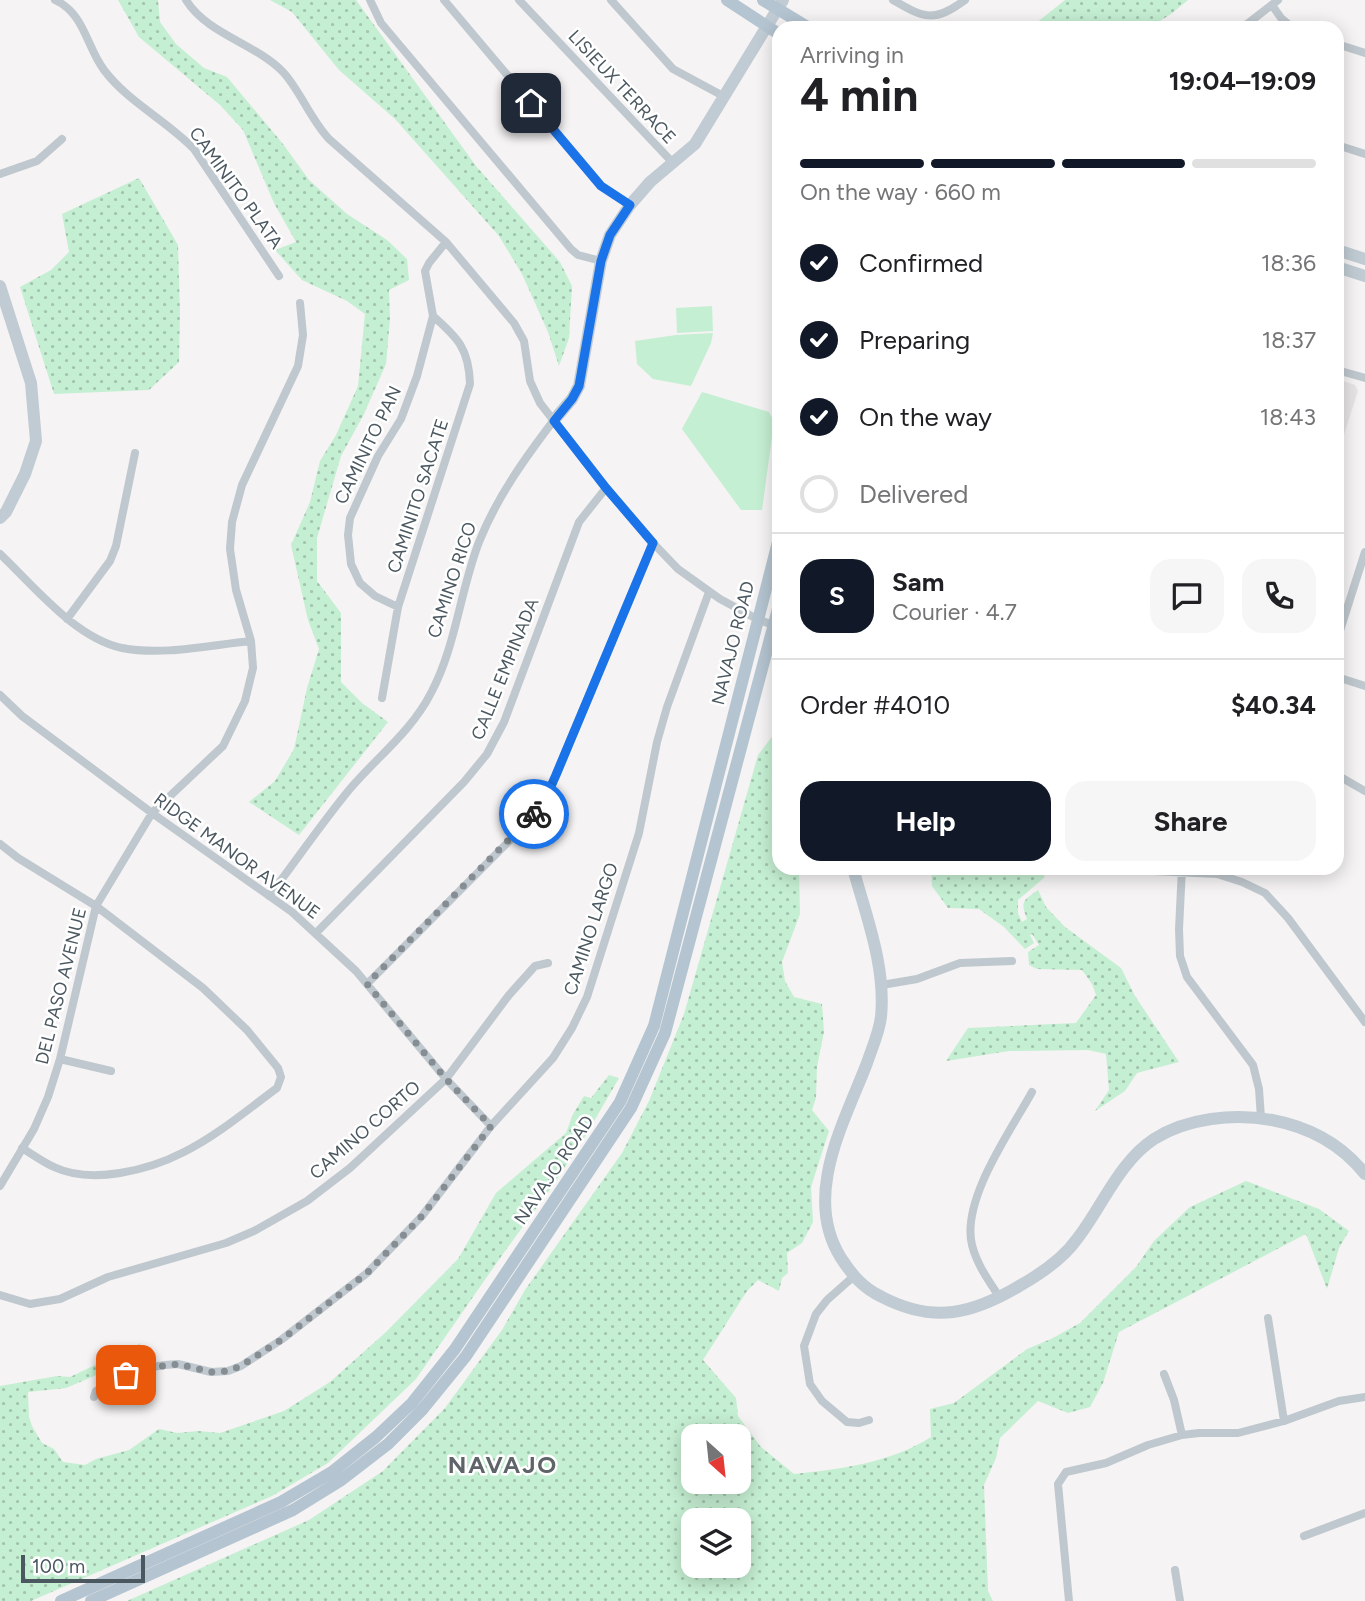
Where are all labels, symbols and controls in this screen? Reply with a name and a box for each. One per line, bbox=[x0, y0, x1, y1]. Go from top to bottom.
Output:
street label: LISIEUX TERRACE bbox=[564, 26, 680, 148]
text: Arriving in bbox=[800, 41, 904, 69]
text: 19:04–19:09 bbox=[1169, 65, 1316, 97]
text: 4 min bbox=[800, 67, 918, 123]
pin bbox=[501, 73, 561, 133]
icon: home bbox=[512, 84, 550, 122]
street label: CAMINITO PLATA bbox=[184, 123, 288, 253]
text: On the way · 660 m bbox=[800, 178, 1001, 206]
icon: check bbox=[800, 244, 838, 282]
text: Confirmed bbox=[859, 247, 983, 279]
text: 18:36 bbox=[1261, 249, 1316, 277]
icon: check bbox=[800, 321, 838, 359]
text: Preparing bbox=[859, 324, 970, 356]
text: 18:37 bbox=[1262, 326, 1316, 354]
street label: CAMINITO PAN bbox=[330, 382, 406, 508]
icon: check bbox=[800, 398, 838, 436]
text: On the way bbox=[859, 401, 992, 433]
text: 18:43 bbox=[1260, 403, 1316, 431]
street label: CAMINITO SACATE bbox=[383, 416, 453, 576]
text: Delivered bbox=[859, 478, 968, 510]
street label: CAMINO RICO bbox=[423, 519, 481, 641]
button: chat bbox=[1150, 559, 1224, 633]
button: phone bbox=[1242, 559, 1316, 633]
text: Sam bbox=[892, 566, 944, 598]
street label: NAVAJO ROAD bbox=[707, 579, 759, 707]
text: S bbox=[829, 580, 845, 612]
street label: CALLE EMPINADA bbox=[467, 595, 543, 743]
text: Courier · 4.7 bbox=[892, 598, 1017, 626]
text: Order #4010 bbox=[800, 689, 950, 721]
text: $40.34 bbox=[1231, 689, 1316, 721]
courier bbox=[499, 779, 569, 849]
button: Help bbox=[800, 781, 1051, 861]
button: Share bbox=[1065, 781, 1316, 861]
street label: RIDGE MANOR AVENUE bbox=[150, 788, 324, 924]
icon: bike bbox=[515, 795, 553, 833]
street label: CAMINO LARGO bbox=[559, 860, 623, 998]
street label: DEL PASO AVENUE bbox=[31, 905, 91, 1067]
street label: CAMINO CORTO bbox=[305, 1076, 425, 1184]
street label: NAVAJO ROAD bbox=[509, 1111, 599, 1229]
pin bbox=[96, 1345, 156, 1405]
icon: bag bbox=[107, 1356, 145, 1394]
north arrow bbox=[681, 1424, 751, 1494]
map controls bbox=[681, 1424, 751, 1578]
district label: NAVAJO bbox=[448, 1450, 558, 1479]
button: layers bbox=[681, 1508, 751, 1578]
scale bar bbox=[21, 1552, 145, 1584]
text: 100 m bbox=[32, 1555, 85, 1578]

